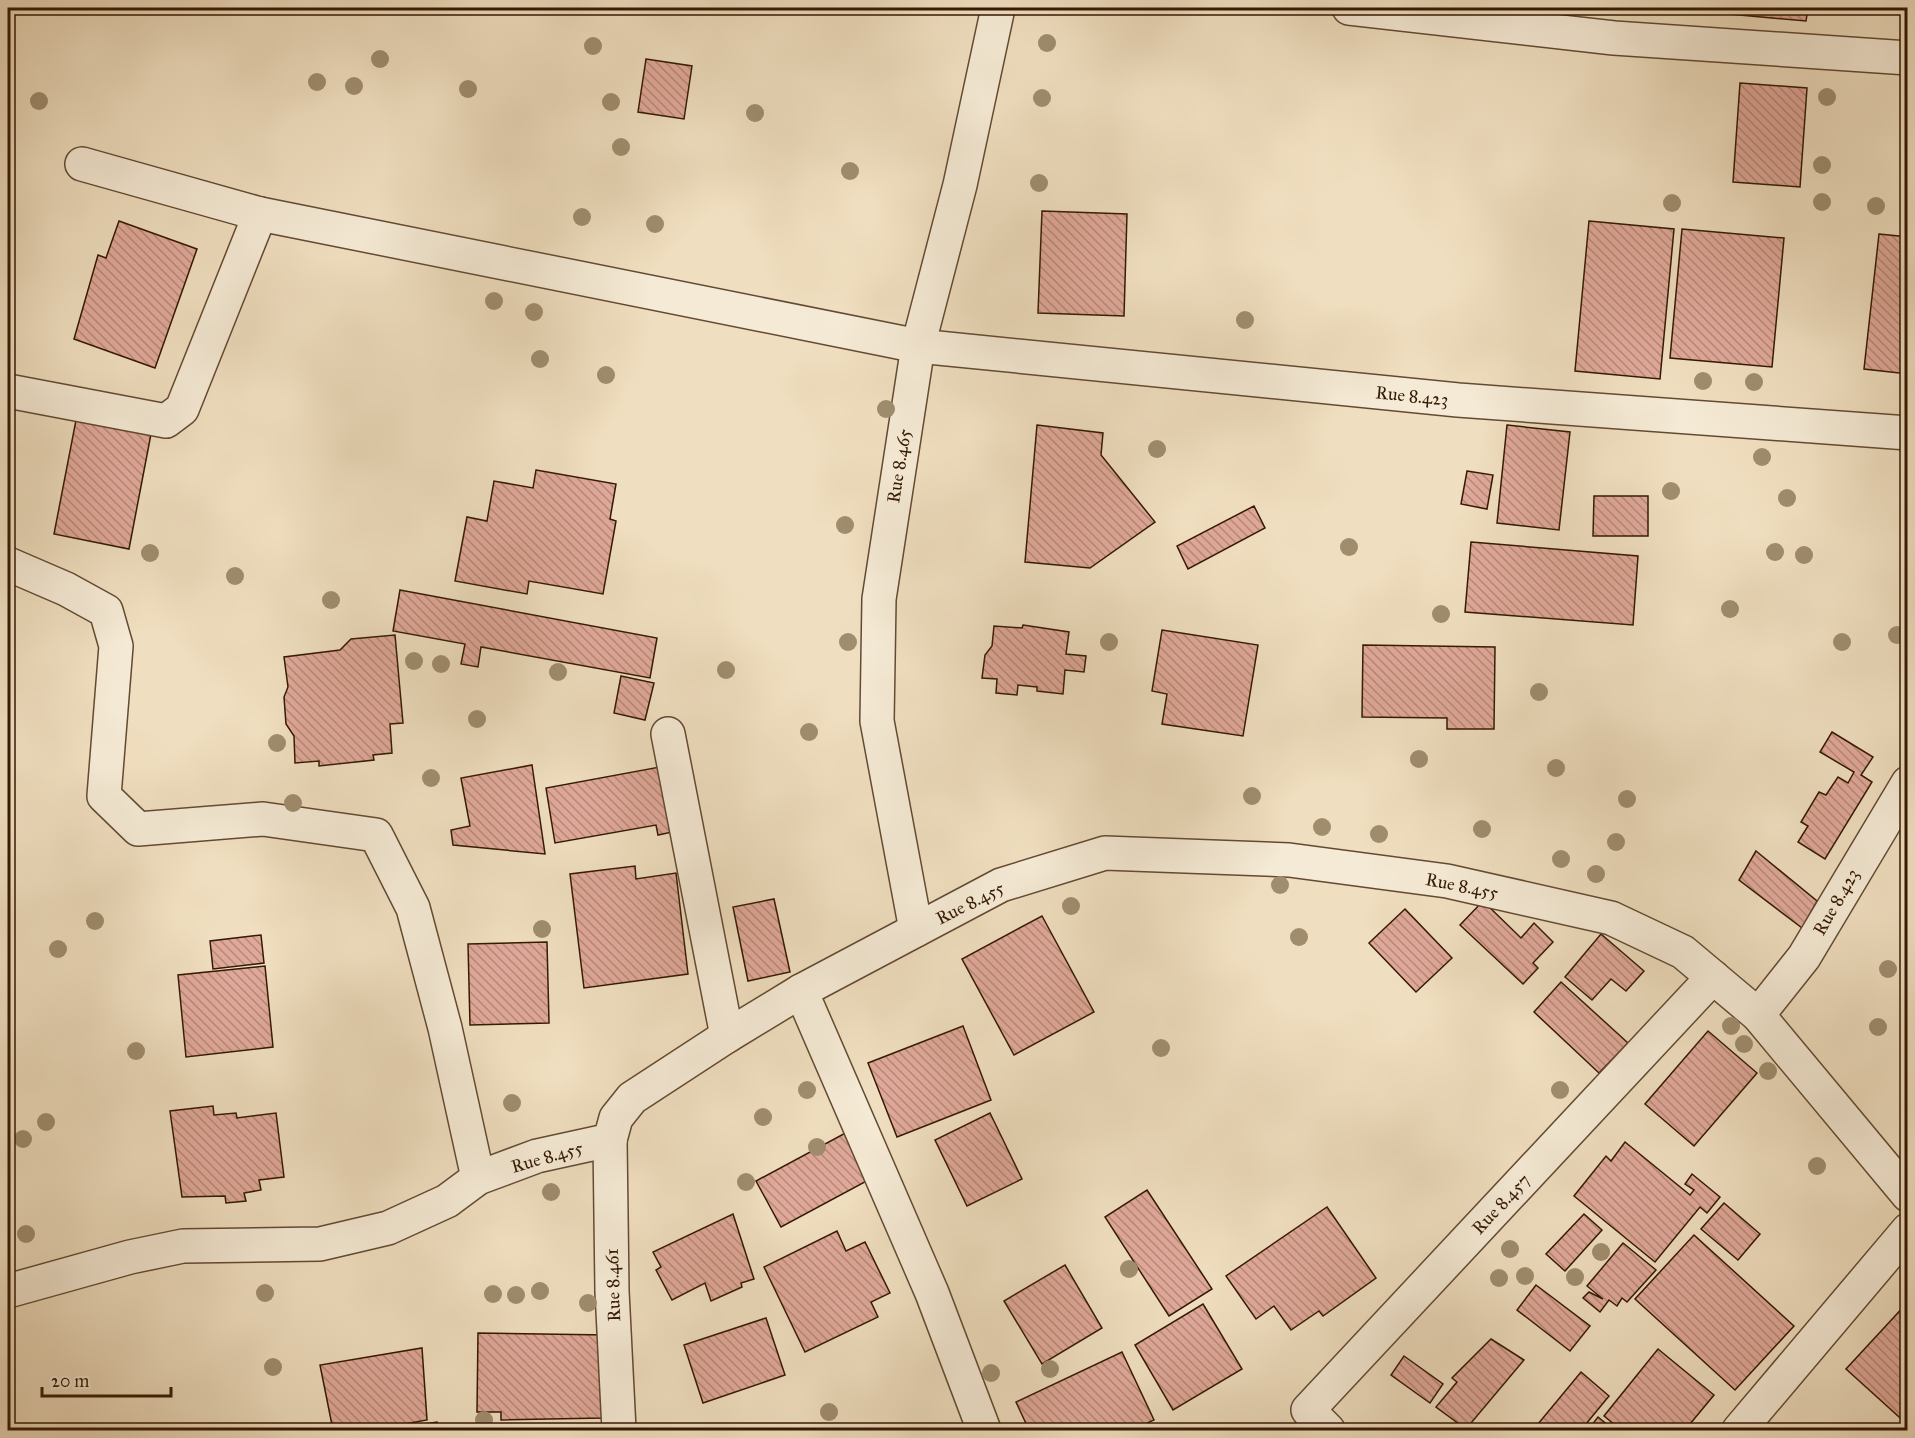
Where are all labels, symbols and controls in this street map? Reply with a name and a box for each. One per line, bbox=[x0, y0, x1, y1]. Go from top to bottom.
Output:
street label: Rue 8.423 bbox=[1375, 381, 1449, 411]
street label: Rue 8.465 bbox=[882, 427, 916, 505]
street label: Rue 8.423 bbox=[1808, 865, 1864, 939]
street label: Rue 8.455 bbox=[1424, 868, 1501, 904]
street label: Rue 8.455 bbox=[932, 876, 1008, 930]
street label: Rue 8.455 bbox=[509, 1136, 586, 1178]
street label: Rue 8.457 bbox=[1467, 1169, 1535, 1239]
street label: Rue 8.461 bbox=[601, 1248, 625, 1322]
scale bar bbox=[42, 1360, 171, 1398]
text: 20 m bbox=[51, 1370, 89, 1392]

